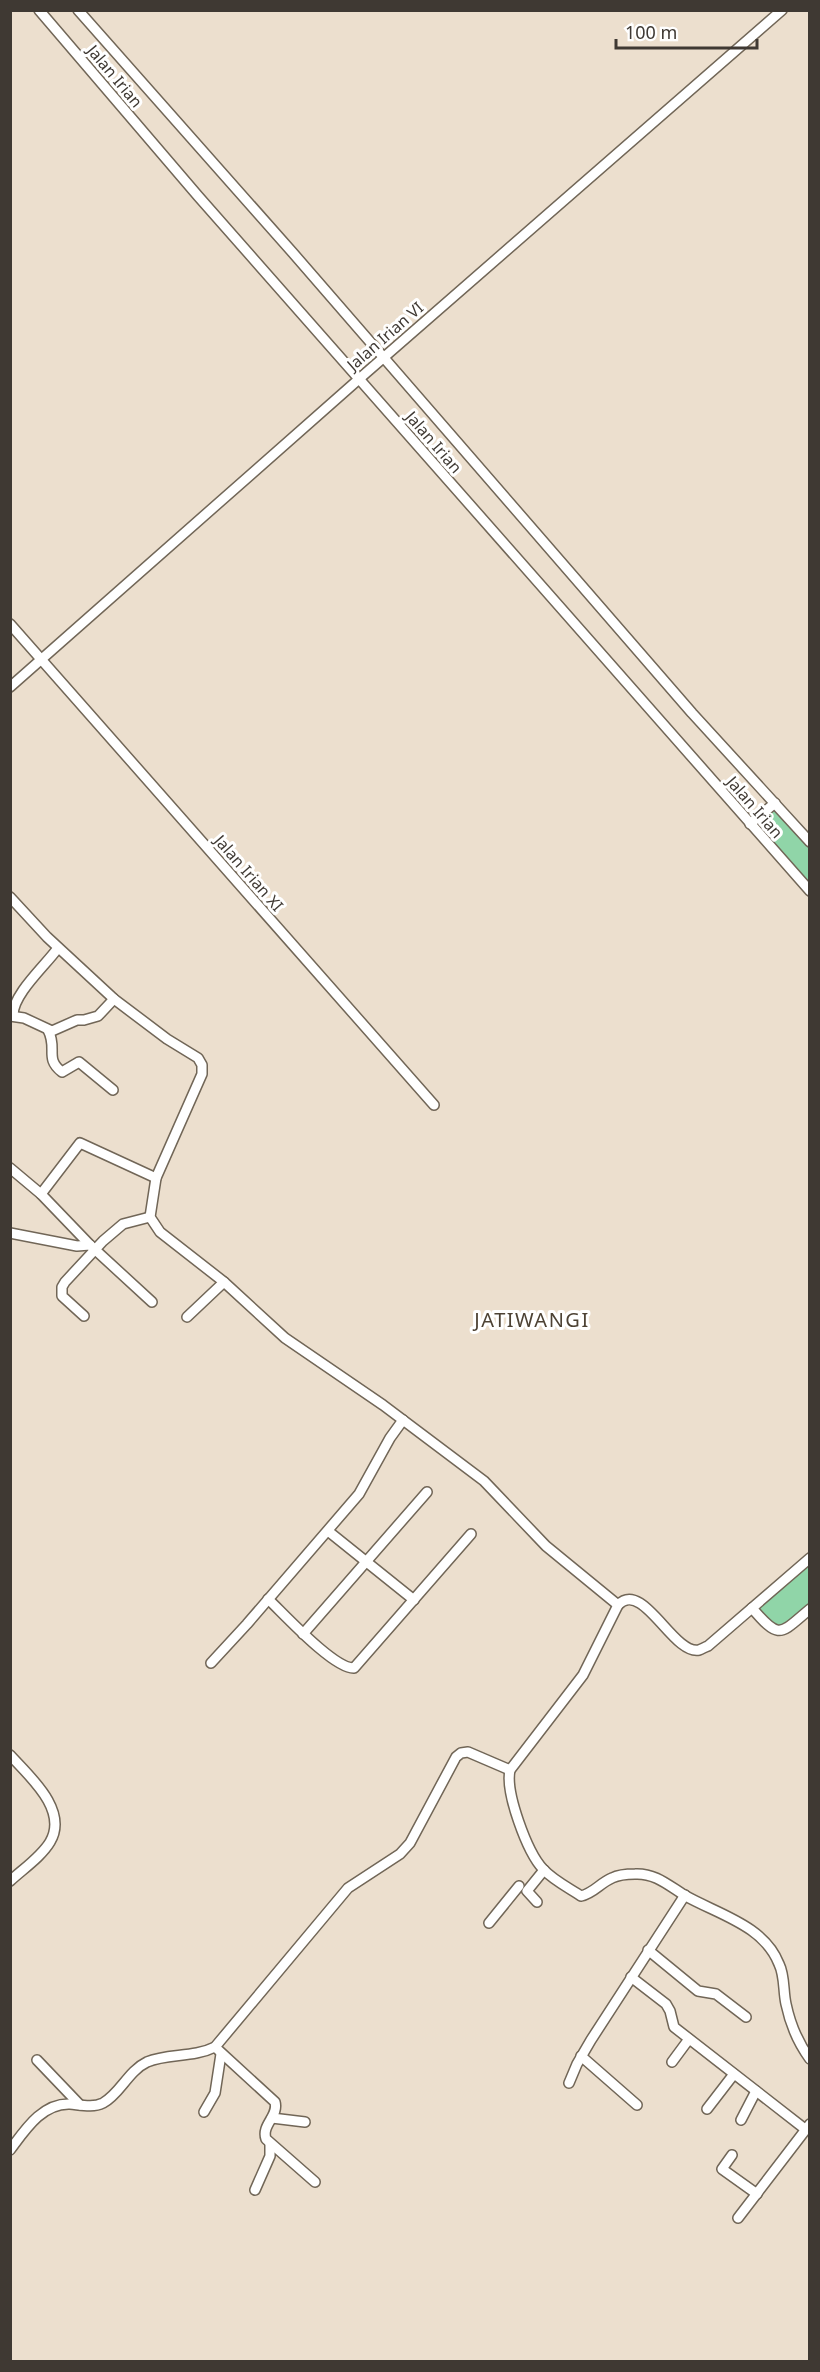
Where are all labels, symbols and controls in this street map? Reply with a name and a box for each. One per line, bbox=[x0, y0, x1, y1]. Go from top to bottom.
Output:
scale bar bbox=[616, 12, 757, 50]
text: 100 m bbox=[625, 20, 677, 44]
street label: Jalan Irian bbox=[81, 38, 148, 112]
street label: Jalan Irian VI bbox=[341, 297, 428, 377]
street label: Jalan Irian bbox=[400, 405, 467, 478]
street label: Jalan Irian bbox=[721, 770, 788, 843]
street label: Jalan Irian XI bbox=[208, 829, 288, 916]
district label: JATIWANGI bbox=[472, 1306, 590, 1333]

